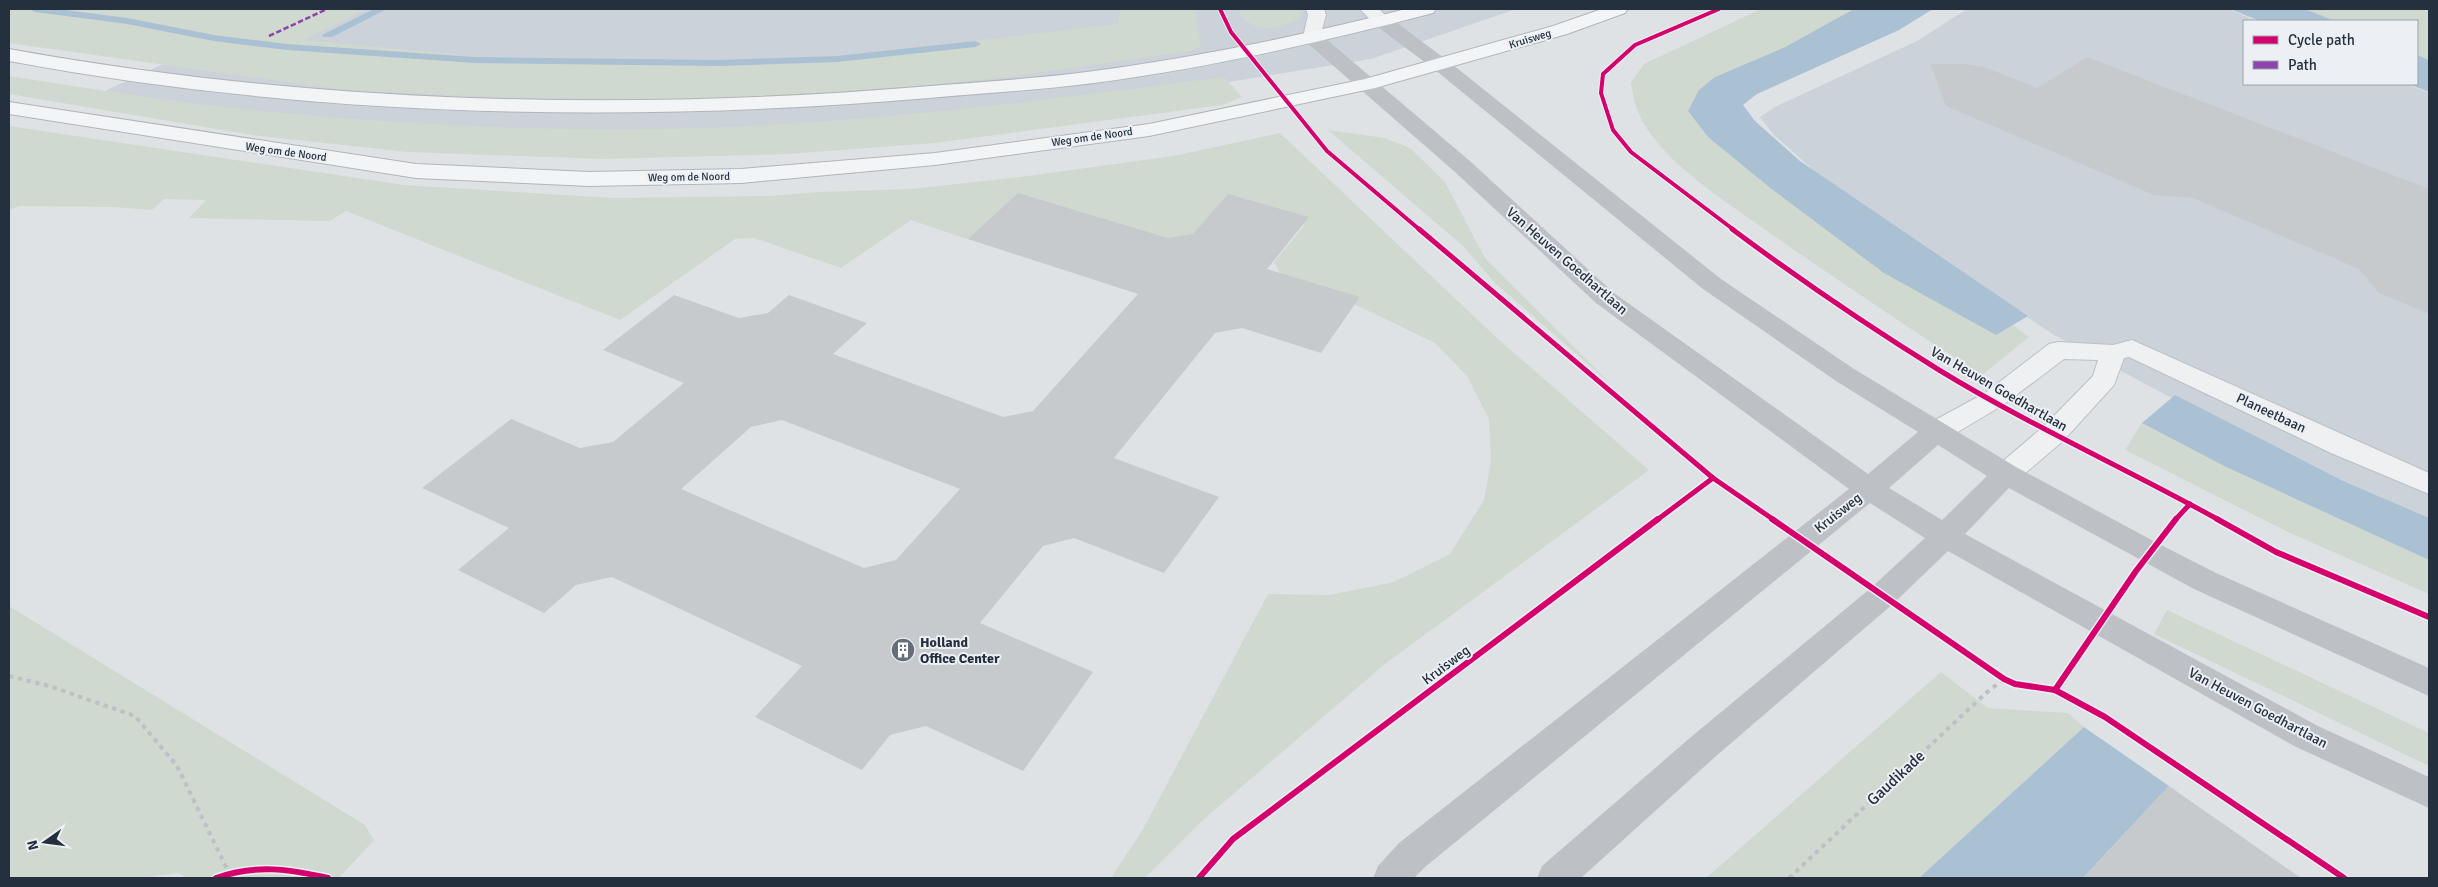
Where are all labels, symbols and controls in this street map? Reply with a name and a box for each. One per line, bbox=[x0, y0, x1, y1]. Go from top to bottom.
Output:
legend bbox=[2243, 20, 2418, 85]
street label: Kruisweg bbox=[1507, 26, 1553, 52]
text: Cycle path bbox=[2288, 31, 2355, 49]
text: Path bbox=[2288, 56, 2317, 74]
street label: Weg om de Noord bbox=[1050, 125, 1134, 149]
street label: Weg om de Noord bbox=[244, 140, 328, 164]
street label: Weg om de Noord bbox=[648, 170, 730, 184]
street label: Van Heuven Goedhartlaan bbox=[1503, 204, 1631, 318]
street label: Van Heuven Goedhartlaan bbox=[1928, 343, 2070, 435]
street label: Planeetbaan bbox=[2233, 389, 2309, 437]
street label: Kruisweg bbox=[1811, 489, 1865, 537]
place label: Holland Office Center bbox=[920, 634, 1000, 667]
building icon: Holland Office Center bbox=[890, 637, 916, 663]
street label: Kruisweg bbox=[1419, 642, 1473, 688]
street label: Van Heuven Goedhartlaan bbox=[2186, 664, 2330, 752]
street label: Gaudikade bbox=[1863, 746, 1929, 810]
north arrow bbox=[20, 817, 70, 867]
text: N bbox=[23, 838, 42, 852]

